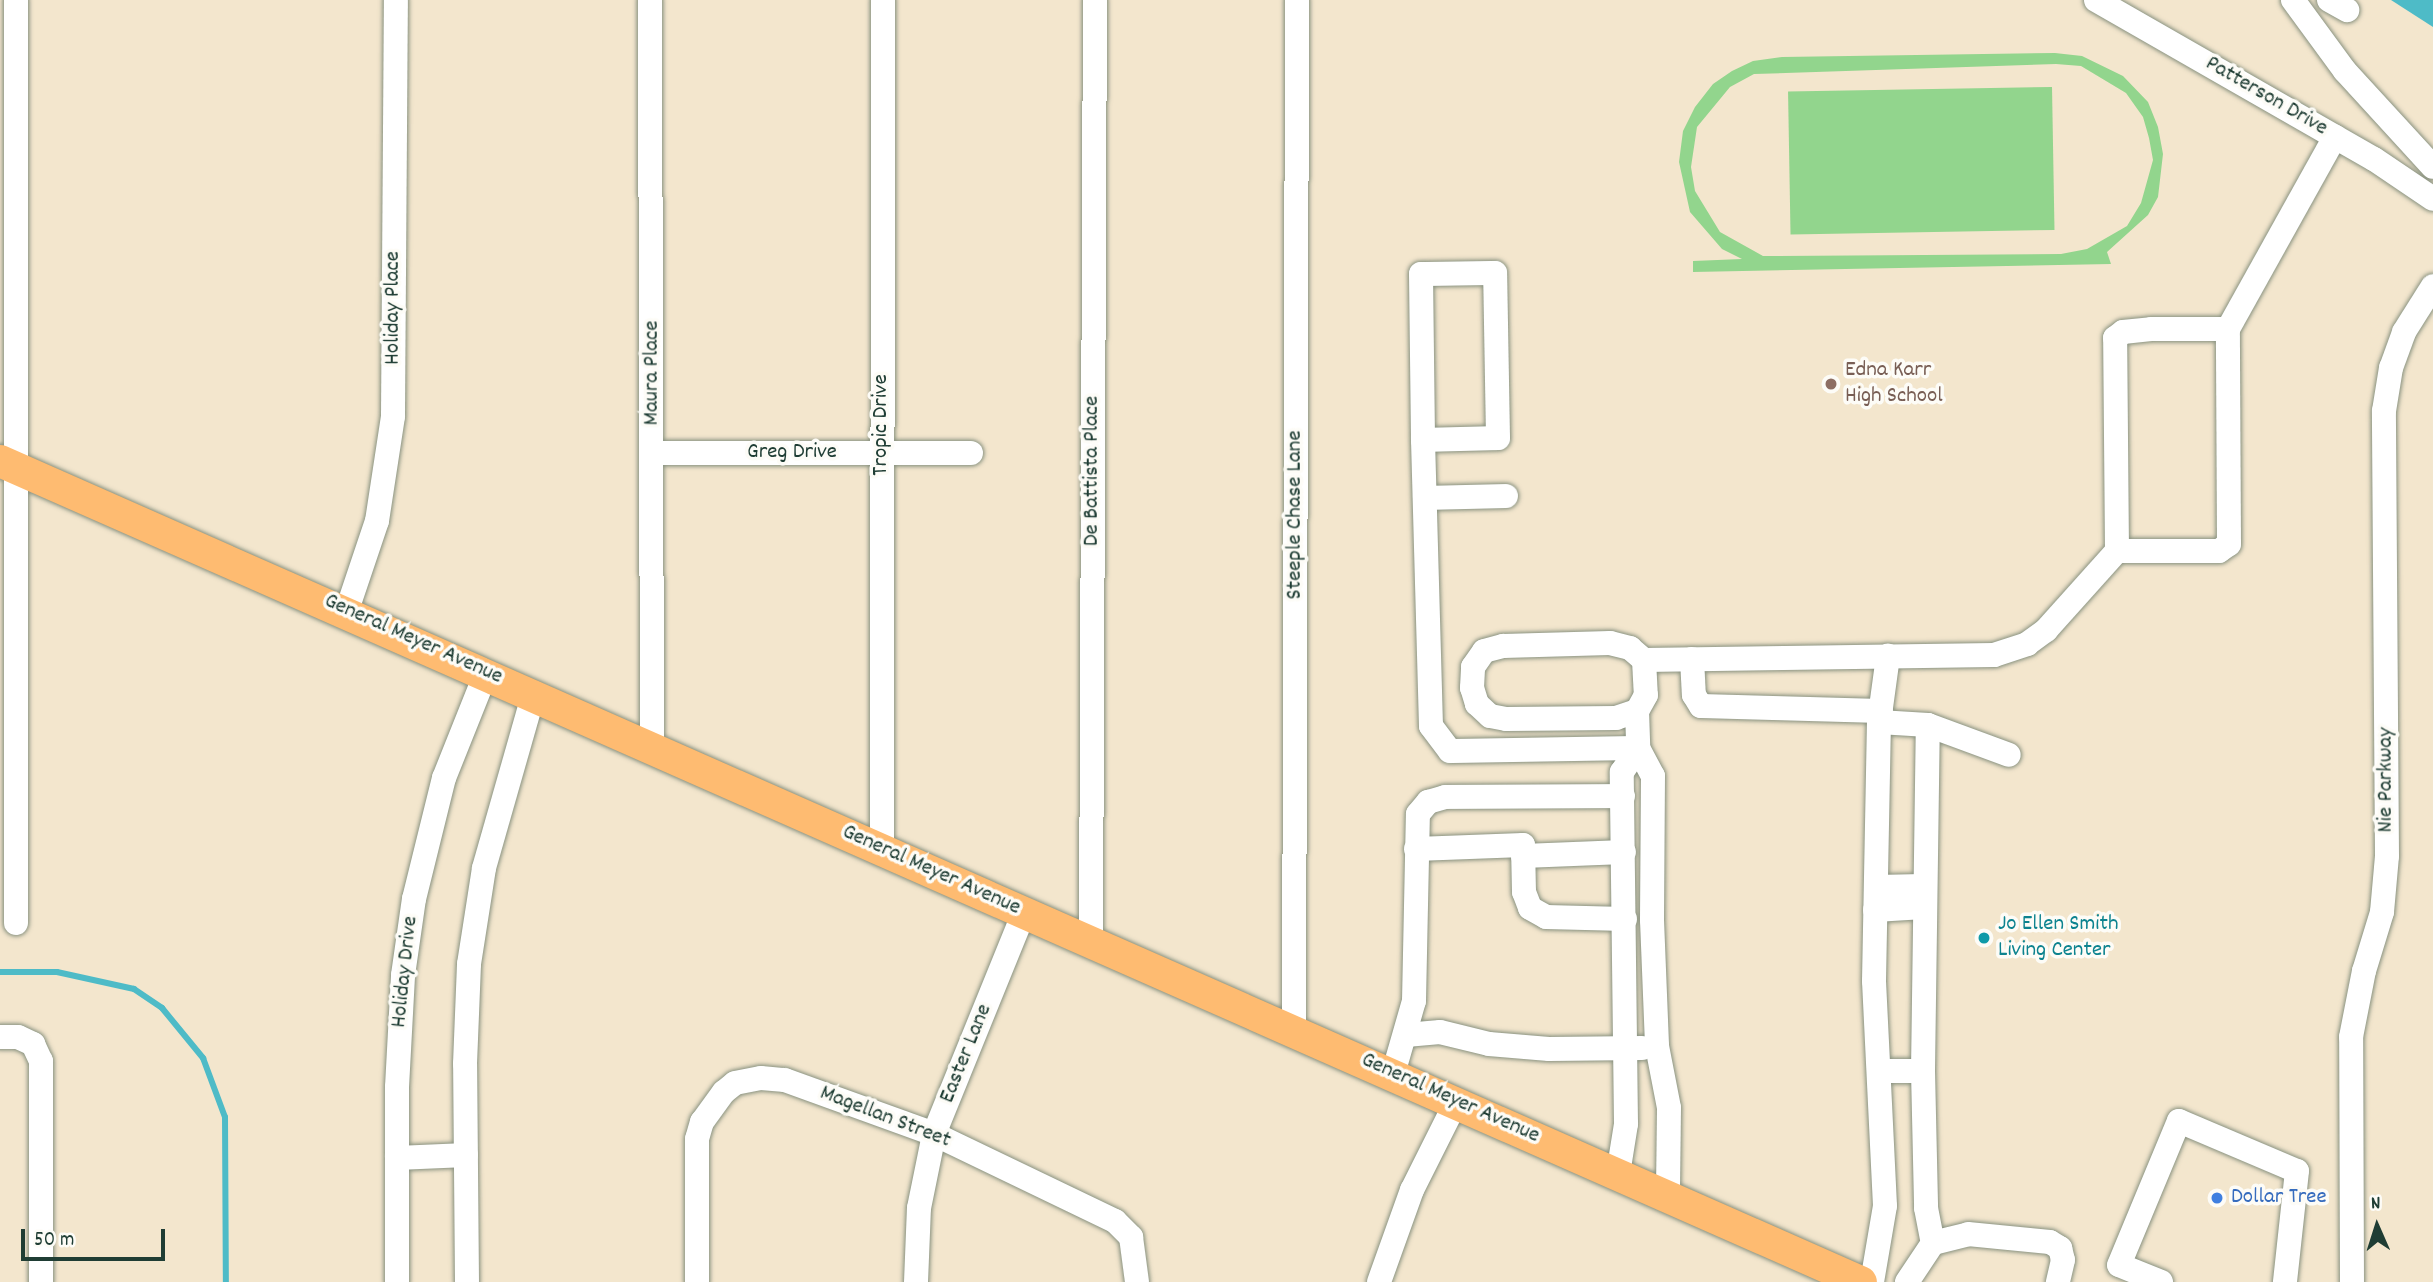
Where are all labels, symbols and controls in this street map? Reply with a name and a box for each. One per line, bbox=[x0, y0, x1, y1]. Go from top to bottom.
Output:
street label: Patterson Drive bbox=[2200, 51, 2332, 143]
street label: Holiday Place bbox=[380, 251, 408, 365]
street label: Maura Place bbox=[639, 321, 667, 425]
place label: Edna Karr High School bbox=[1845, 357, 1943, 411]
street label: Tropic Drive bbox=[868, 374, 896, 476]
marker: Edna Karr High School bbox=[1823, 376, 1839, 392]
street label: De Battista Place bbox=[1079, 396, 1107, 546]
street label: Steeple Chase Lane bbox=[1282, 430, 1310, 600]
street label: Greg Drive bbox=[747, 439, 837, 467]
street label: General Meyer Avenue bbox=[320, 588, 506, 692]
street label: Nie Parkway bbox=[2373, 727, 2401, 833]
street label: General Meyer Avenue bbox=[838, 819, 1024, 923]
place label: Jo Ellen Smith Living Center bbox=[1998, 911, 2118, 965]
street label: Holiday Drive bbox=[386, 915, 426, 1029]
marker: Jo Ellen Smith Living Center bbox=[1976, 930, 1992, 946]
street label: Easter Lane bbox=[935, 1000, 999, 1108]
street label: General Meyer Avenue bbox=[1357, 1047, 1543, 1151]
street label: Magellan Street bbox=[816, 1080, 954, 1156]
place label: Dollar Tree bbox=[2231, 1184, 2327, 1212]
marker: Dollar Tree bbox=[2209, 1190, 2225, 1206]
north arrow bbox=[2342, 1191, 2412, 1261]
text: N bbox=[2370, 1191, 2381, 1218]
scale bar bbox=[24, 1216, 168, 1260]
text: 50 m bbox=[34, 1226, 74, 1256]

